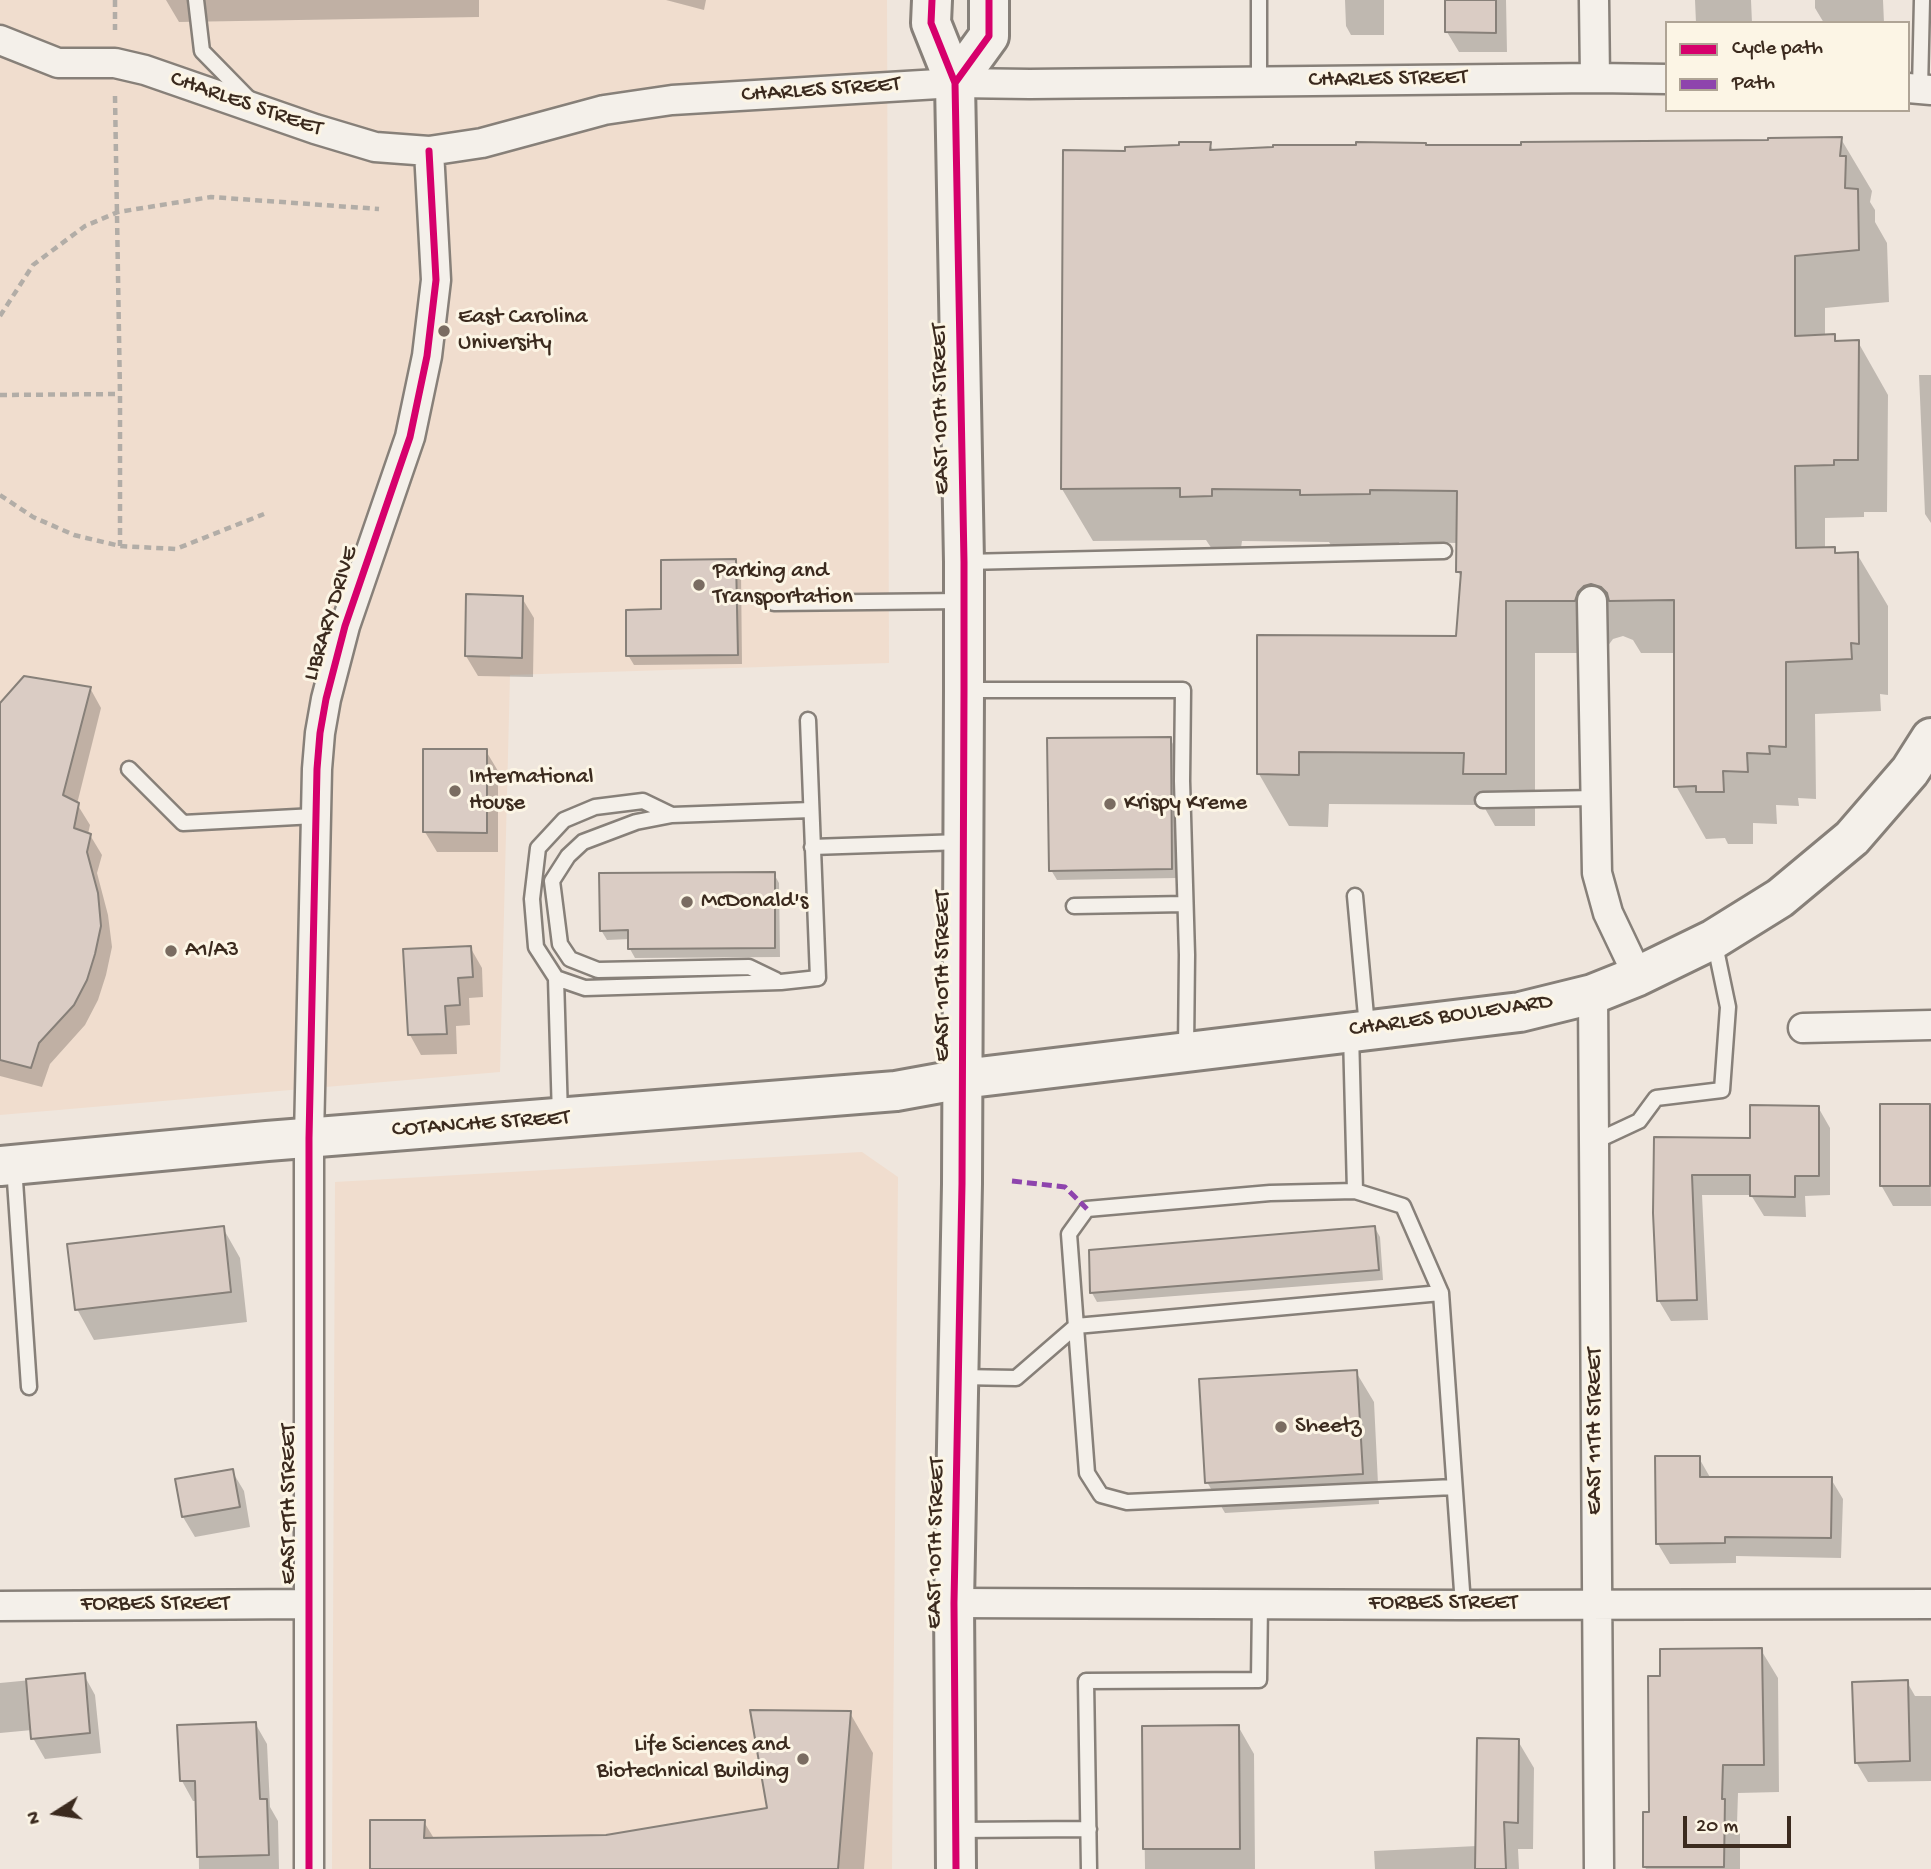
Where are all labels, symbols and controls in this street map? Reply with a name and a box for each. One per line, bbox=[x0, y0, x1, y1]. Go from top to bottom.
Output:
legend bbox=[1665, 21, 1910, 112]
text: Cycle path bbox=[1732, 37, 1823, 62]
street label: CHARLES STREET bbox=[1308, 65, 1468, 95]
street label: CHARLES STREET bbox=[166, 66, 326, 144]
street label: CHARLES STREET bbox=[741, 72, 901, 110]
text: Path bbox=[1732, 72, 1775, 97]
place label: East Carolina University bbox=[458, 304, 587, 358]
marker: East Carolina University bbox=[436, 323, 452, 339]
street label: EAST 10TH STREET bbox=[927, 323, 957, 495]
street label: LIBRARY DRIVE bbox=[298, 543, 366, 685]
place label: Parking and Transportation bbox=[713, 558, 853, 612]
marker: Parking and Transportation bbox=[691, 577, 707, 593]
place label: International House bbox=[469, 764, 594, 818]
marker: International House bbox=[447, 783, 463, 799]
place label: Krispy Kreme bbox=[1124, 790, 1247, 818]
marker: Krispy Kreme bbox=[1102, 796, 1118, 812]
place label: McDonald's bbox=[701, 888, 808, 916]
street label: EAST 10TH STREET bbox=[930, 890, 958, 1062]
marker: McDonald's bbox=[679, 894, 695, 910]
place label: A1/A3 bbox=[185, 937, 239, 965]
marker: A1/A3 bbox=[163, 943, 179, 959]
street label: CHARLES BOULEVARD bbox=[1348, 989, 1554, 1045]
street label: COTANCHE STREET bbox=[391, 1105, 571, 1145]
street label: EAST 11TH STREET bbox=[1582, 1347, 1610, 1515]
place label: Sheetz bbox=[1295, 1413, 1361, 1441]
marker: Sheetz bbox=[1273, 1419, 1289, 1435]
street label: EAST 9TH STREET bbox=[276, 1424, 304, 1584]
street label: EAST 10TH STREET bbox=[922, 1457, 952, 1629]
street label: FORBES STREET bbox=[1369, 1590, 1517, 1618]
street label: FORBES STREET bbox=[81, 1591, 229, 1619]
place label: Life Sciences and Biotechnical Building bbox=[597, 1732, 789, 1786]
marker: Life Sciences and Biotechnical Building bbox=[795, 1751, 811, 1767]
north arrow bbox=[21, 1778, 91, 1848]
scale bar bbox=[1686, 1802, 1794, 1846]
text: N bbox=[22, 1809, 48, 1826]
text: 20 m bbox=[1696, 1815, 1738, 1840]

